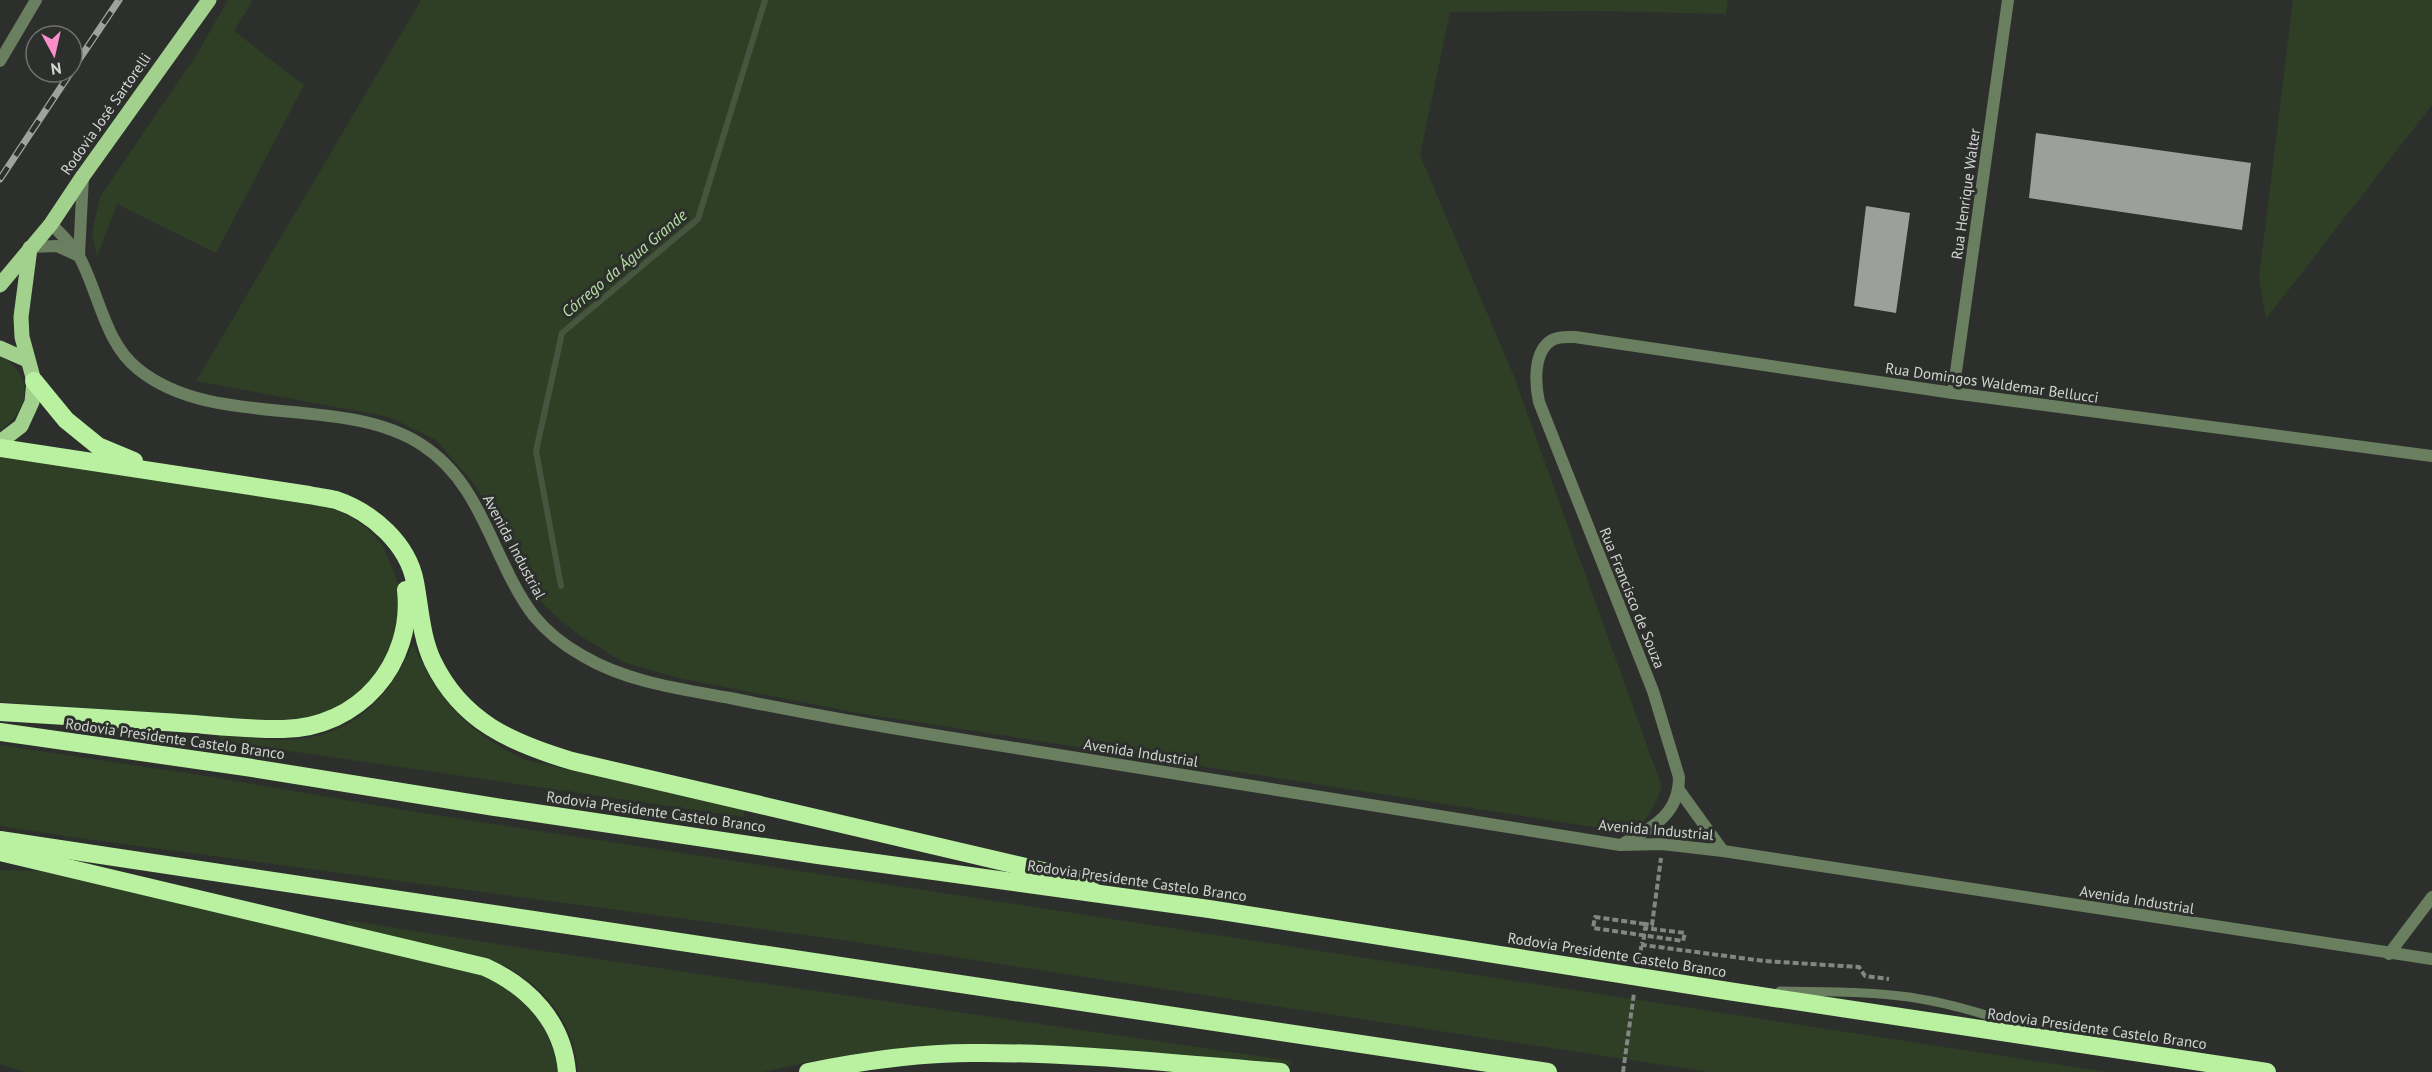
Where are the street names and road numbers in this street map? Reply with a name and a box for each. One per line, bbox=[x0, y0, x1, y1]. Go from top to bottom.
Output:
street label: Rodovia José Sartorelli bbox=[56, 49, 155, 178]
street label: Rua Henrique Walter bbox=[1947, 127, 1984, 261]
street label: Rua Domingos Waldemar Bellucci bbox=[1884, 358, 2100, 407]
street label: Avenida Industrial bbox=[479, 491, 550, 603]
street label: Rua Francisco de Souza bbox=[1596, 525, 1669, 671]
street label: Rodovia Presidente Castelo Branco bbox=[64, 714, 286, 763]
street label: Avenida Industrial bbox=[1082, 734, 1200, 771]
street label: Rodovia Presidente Castelo Branco bbox=[545, 787, 767, 836]
street label: Avenida Industrial bbox=[1598, 815, 1715, 844]
street label: Rodovia Presidente Castelo Branco bbox=[1026, 856, 1248, 905]
street label: Avenida Industrial bbox=[2078, 881, 2196, 918]
street label: Rodovia Presidente Castelo Branco bbox=[1506, 928, 1728, 981]
street label: Rodovia Presidente Castelo Branco bbox=[1986, 1004, 2208, 1053]

